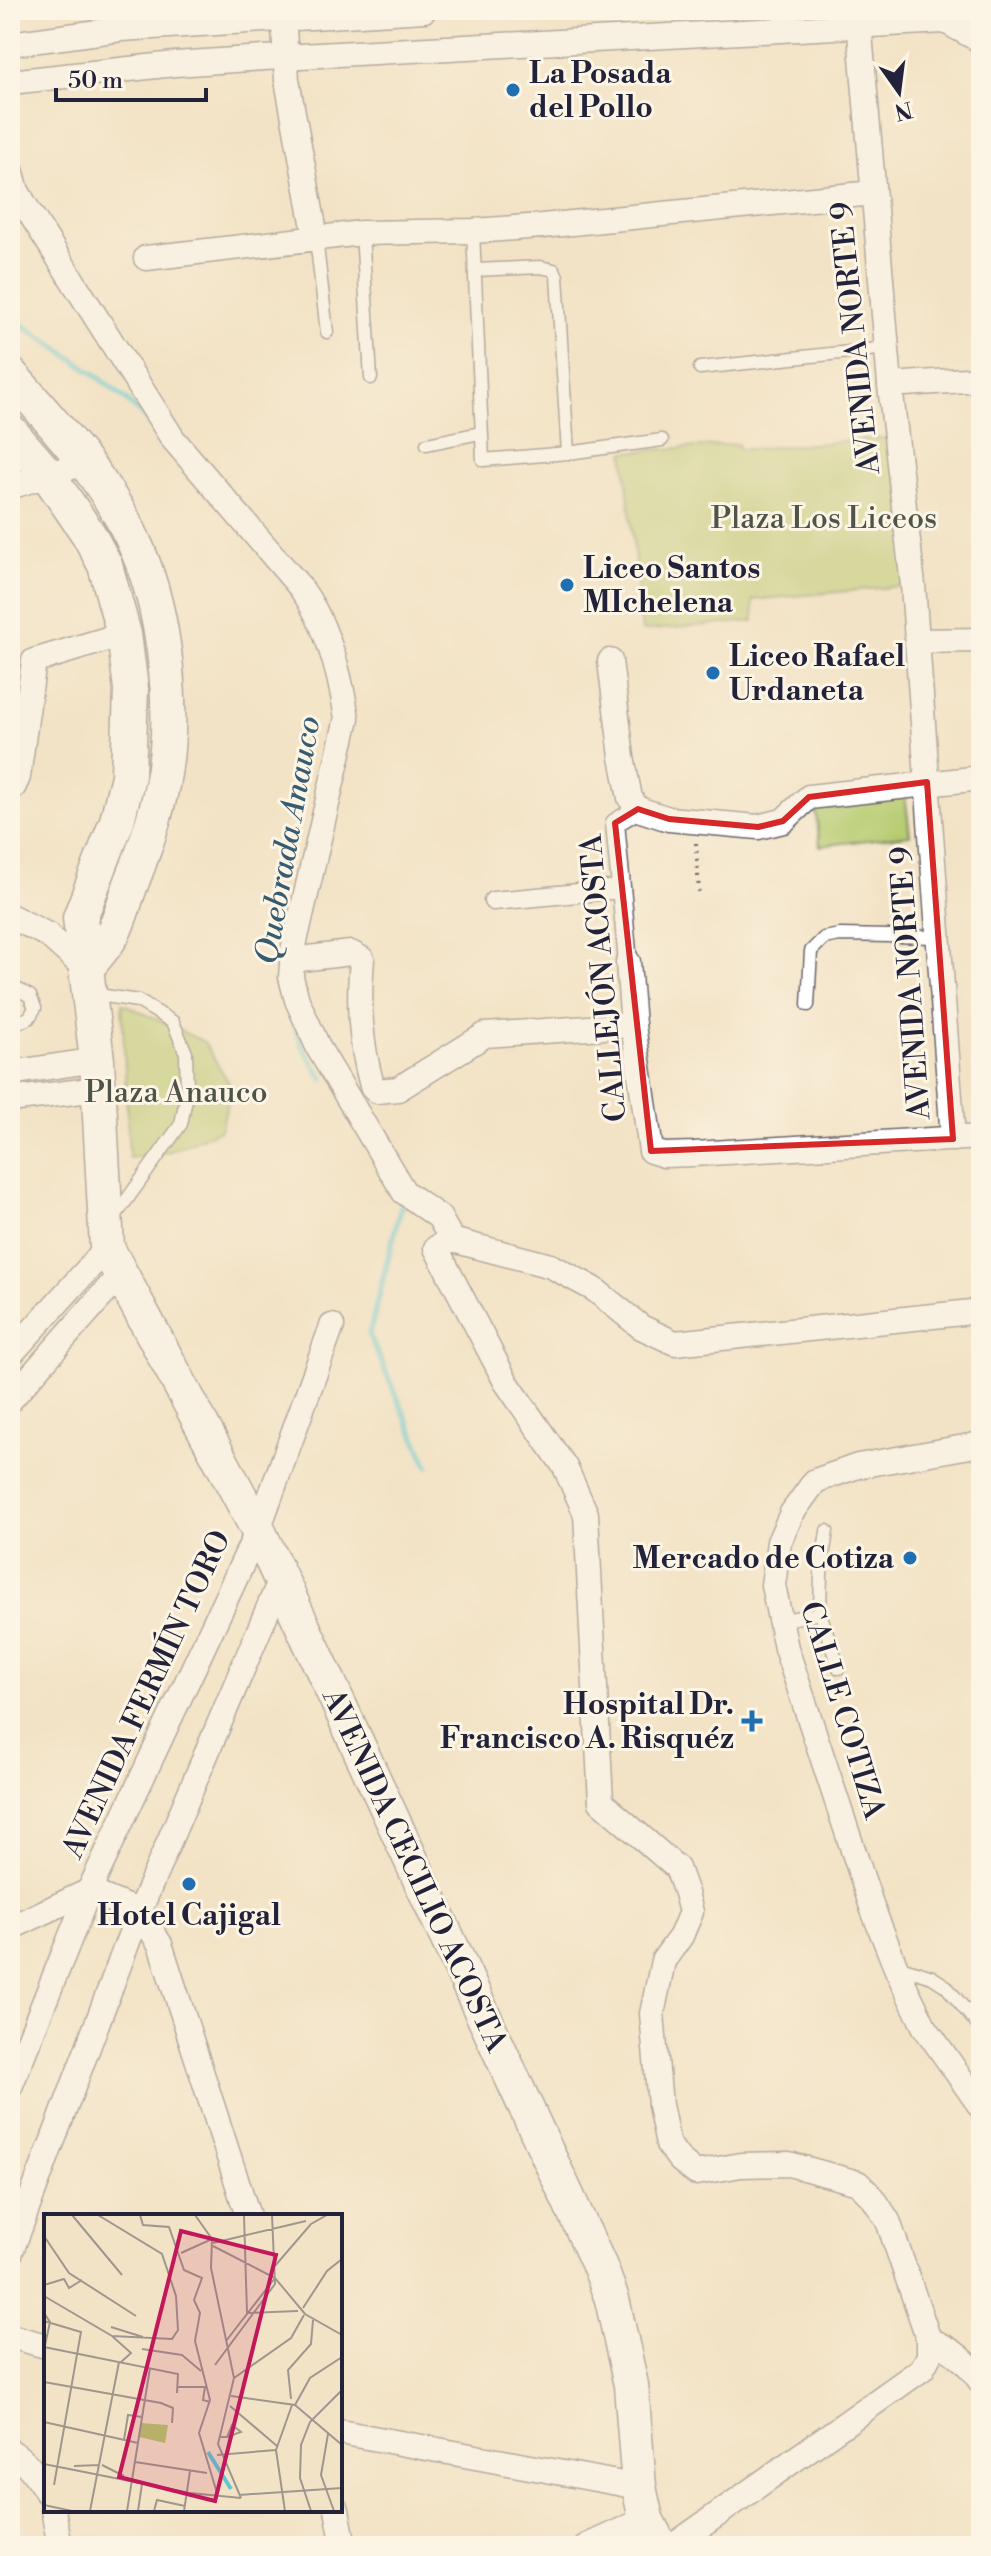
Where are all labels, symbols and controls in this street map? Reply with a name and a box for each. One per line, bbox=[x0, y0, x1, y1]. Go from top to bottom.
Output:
scale bar bbox=[56, 52, 206, 102]
north arrow bbox=[859, 52, 939, 132]
place label: La Posada del Pollo bbox=[529, 55, 672, 127]
text: 50 m bbox=[68, 66, 123, 96]
marker: La Posada del Pollo bbox=[504, 81, 522, 99]
text: N bbox=[891, 95, 915, 125]
street label: AVENIDA NORTE 9 bbox=[823, 200, 889, 477]
park label: Plaza Los Liceos bbox=[711, 500, 937, 538]
place label: Liceo Santos MIchelena bbox=[583, 550, 760, 622]
marker: Liceo Santos MIchelena bbox=[558, 576, 576, 594]
place label: Liceo Rafael Urdaneta bbox=[729, 638, 905, 710]
marker: Liceo Rafael Urdaneta bbox=[704, 664, 722, 682]
water label: Quebrada Anauco bbox=[246, 713, 330, 967]
street label: CALLEJÓN ACOSTA bbox=[570, 831, 636, 1123]
street label: AVENIDA NORTE 9 bbox=[882, 845, 940, 1122]
park label: Plaza Anauco bbox=[84, 1074, 268, 1112]
street label: AVENIDA FERMÍN TORO bbox=[52, 1523, 240, 1865]
place label: Mercado de Cotiza bbox=[633, 1540, 895, 1578]
marker: Mercado de Cotiza bbox=[901, 1549, 919, 1567]
street label: CALLE COTIZA bbox=[791, 1597, 894, 1825]
street label: AVENIDA CECILIO ACOSTA bbox=[313, 1682, 516, 2059]
place label: Hospital Dr. Francisco A. Risquéz bbox=[440, 1686, 734, 1758]
marker: Hospital Dr. Francisco A. Risquéz bbox=[741, 1710, 763, 1732]
marker: Hotel Cajigal bbox=[180, 1875, 198, 1893]
place label: Hotel Cajigal bbox=[97, 1897, 281, 1935]
inset map bbox=[44, 2214, 342, 2512]

